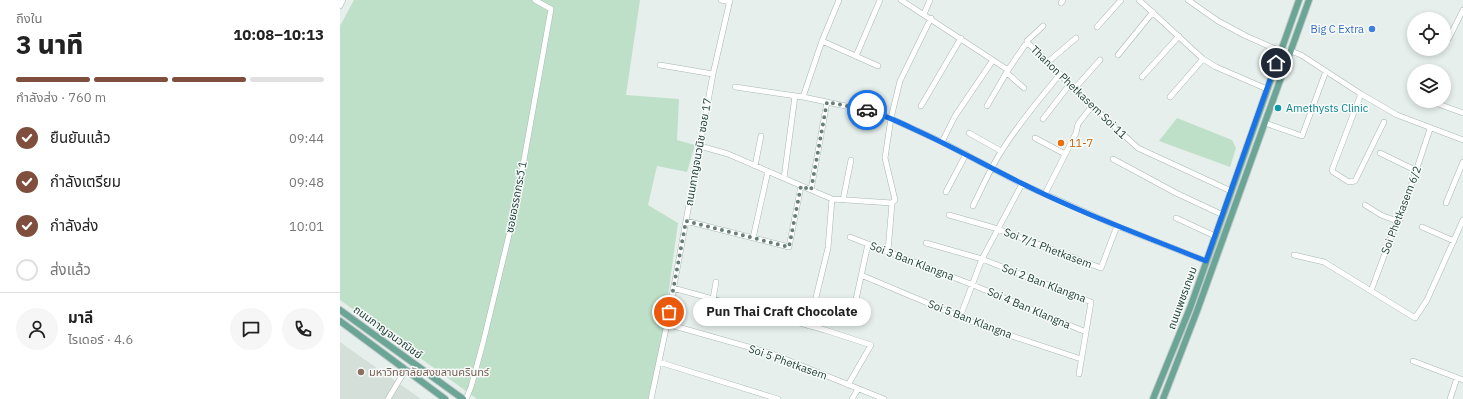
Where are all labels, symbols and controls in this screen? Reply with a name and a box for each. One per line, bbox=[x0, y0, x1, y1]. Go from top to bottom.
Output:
text: ถึงใน bbox=[16, 10, 42, 27]
map controls bbox=[1407, 12, 1451, 108]
button: locate bbox=[1407, 12, 1451, 56]
place label: Big C Extra bbox=[1311, 22, 1364, 36]
marker: Big C Extra bbox=[1367, 24, 1377, 34]
text: 10:08–10:13 bbox=[233, 25, 324, 44]
text: 3 นาที bbox=[16, 27, 83, 61]
street label: Thanon Phetkasem Soi 11 bbox=[1028, 42, 1130, 142]
pin bbox=[1259, 46, 1293, 80]
icon: home bbox=[1265, 52, 1287, 74]
button: layers bbox=[1407, 64, 1451, 108]
text: กำลังส่ง · 760 m bbox=[16, 89, 106, 106]
courier bbox=[847, 90, 887, 130]
street label: ถนนกาญจนวนิช ซอย 17 bbox=[682, 97, 714, 207]
icon: car bbox=[856, 99, 878, 121]
place label: Amethysts Clinic bbox=[1286, 101, 1369, 115]
marker: Amethysts Clinic bbox=[1273, 103, 1283, 113]
icon: check bbox=[16, 127, 38, 149]
text: ยืนยันแล้ว bbox=[50, 128, 111, 147]
text: 09:44 bbox=[289, 130, 324, 147]
place label: 11-7 bbox=[1069, 136, 1093, 150]
marker: 11-7 bbox=[1056, 138, 1066, 148]
street label: ซอยอรรถกระวี 1 bbox=[502, 159, 530, 234]
street label: Soi Phetkasem 6/2 bbox=[1378, 164, 1424, 256]
icon: check bbox=[16, 171, 38, 193]
text: กำลังเตรียม bbox=[50, 172, 121, 191]
text: 09:48 bbox=[289, 174, 324, 191]
icon: check bbox=[16, 215, 38, 237]
text: กำลังส่ง bbox=[50, 216, 98, 235]
text: 10:01 bbox=[289, 218, 324, 235]
street label: Soi 7/1 Phetkasem bbox=[1002, 225, 1094, 271]
street label: Soi 3 Ban Klangna bbox=[868, 239, 956, 284]
text: ส่งแล้ว bbox=[50, 260, 91, 279]
street label: Soi 2 Ban Klangna bbox=[1000, 261, 1088, 306]
street label: ถนนเพชรเกษม bbox=[1164, 265, 1200, 331]
street label: Soi 4 Ban Klangna bbox=[985, 284, 1073, 332]
pin bbox=[652, 295, 686, 329]
street label: Soi 5 Ban Klangna bbox=[926, 297, 1014, 342]
callout: Pun Thai Craft Chocolate bbox=[693, 298, 871, 326]
icon: bag bbox=[658, 301, 680, 323]
street label: ถนนกาญจนวณิชย์ bbox=[351, 302, 425, 362]
text: Pun Thai Craft Chocolate bbox=[706, 303, 858, 320]
button: person bbox=[16, 308, 58, 350]
text: มาลี bbox=[68, 308, 93, 327]
button: chat bbox=[230, 308, 272, 350]
button: phone bbox=[282, 308, 324, 350]
text: ไรเดอร์ · 4.6 bbox=[68, 331, 133, 348]
street label: Soi 5 Phetkasem bbox=[747, 341, 829, 383]
place label: มหาวิทยาลัยสงขลานครินทร์ bbox=[369, 365, 490, 379]
marker: มหาวิทยาลัยสงขลานครินทร์ bbox=[356, 367, 366, 377]

